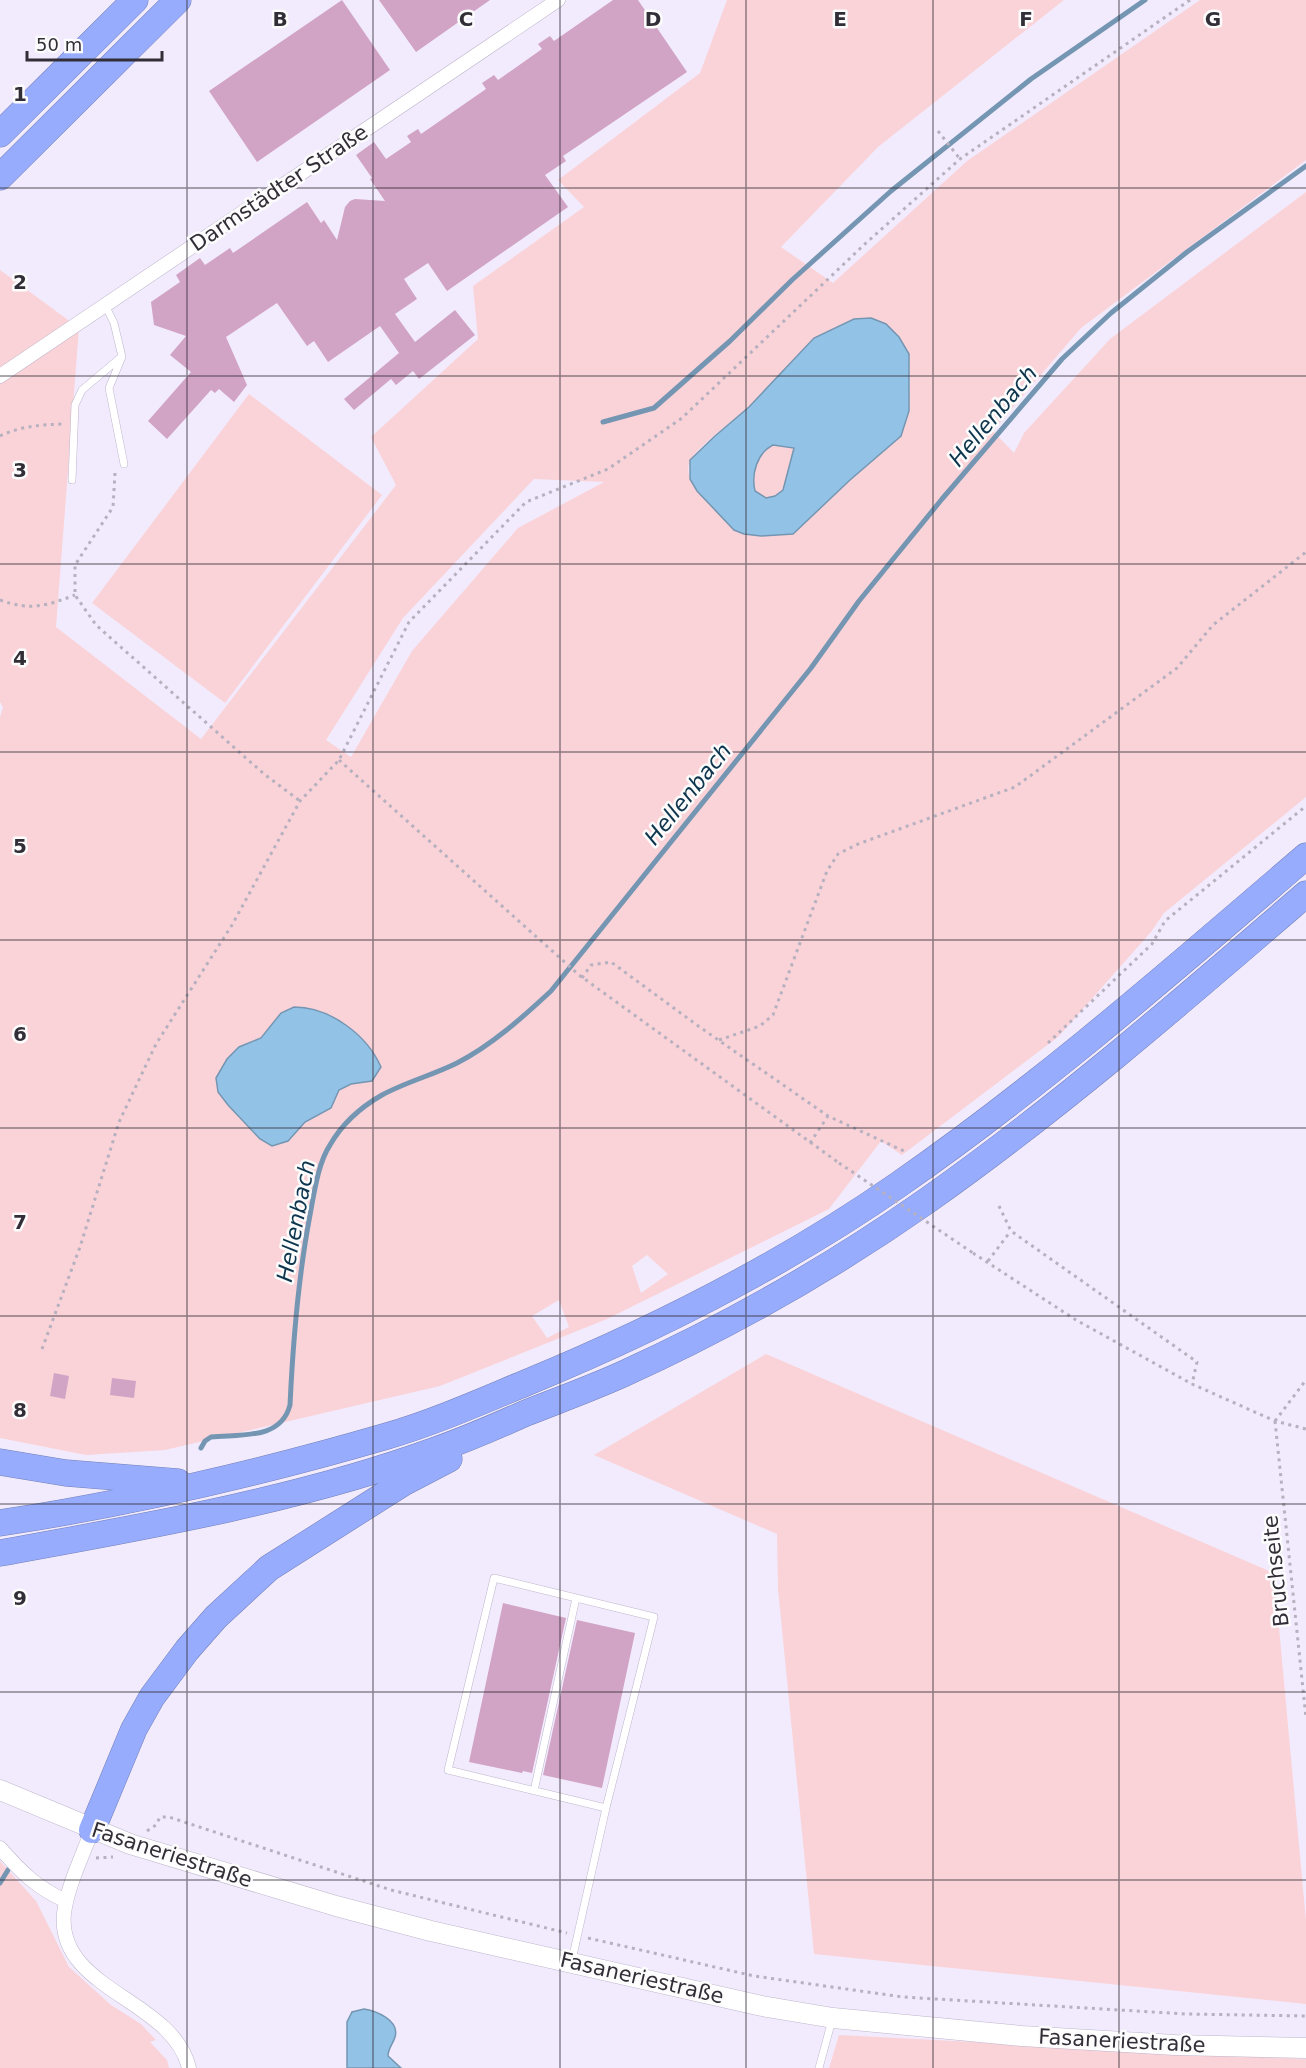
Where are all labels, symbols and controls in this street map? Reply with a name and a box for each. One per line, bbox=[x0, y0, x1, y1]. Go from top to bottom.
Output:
text: B bbox=[272, 7, 288, 31]
text: C bbox=[459, 7, 473, 31]
text: D bbox=[645, 7, 661, 31]
text: E bbox=[833, 7, 847, 31]
text: F bbox=[1019, 7, 1033, 31]
text: G bbox=[1205, 7, 1221, 31]
scale bar bbox=[27, 24, 162, 62]
text: 50 m bbox=[36, 34, 82, 55]
text: 1 bbox=[13, 82, 27, 106]
street label: Darmstädter Straße bbox=[186, 120, 372, 256]
text: 2 bbox=[13, 270, 27, 294]
water label: Hellenbach bbox=[944, 361, 1042, 471]
text: 3 bbox=[13, 458, 27, 482]
text: 4 bbox=[13, 646, 27, 670]
water label: Hellenbach bbox=[639, 738, 737, 850]
text: 5 bbox=[13, 834, 27, 858]
text: 6 bbox=[13, 1022, 27, 1046]
water label: Hellenbach bbox=[272, 1158, 320, 1284]
text: 7 bbox=[13, 1210, 27, 1234]
text: 8 bbox=[13, 1398, 27, 1422]
street label: Bruchseite bbox=[1258, 1514, 1294, 1628]
text: 9 bbox=[13, 1586, 27, 1610]
street label: Fasaneriestraße bbox=[89, 1818, 255, 1892]
street label: Fasaneriestraße bbox=[558, 1947, 726, 2009]
street label: Fasaneriestraße bbox=[1038, 2025, 1206, 2057]

